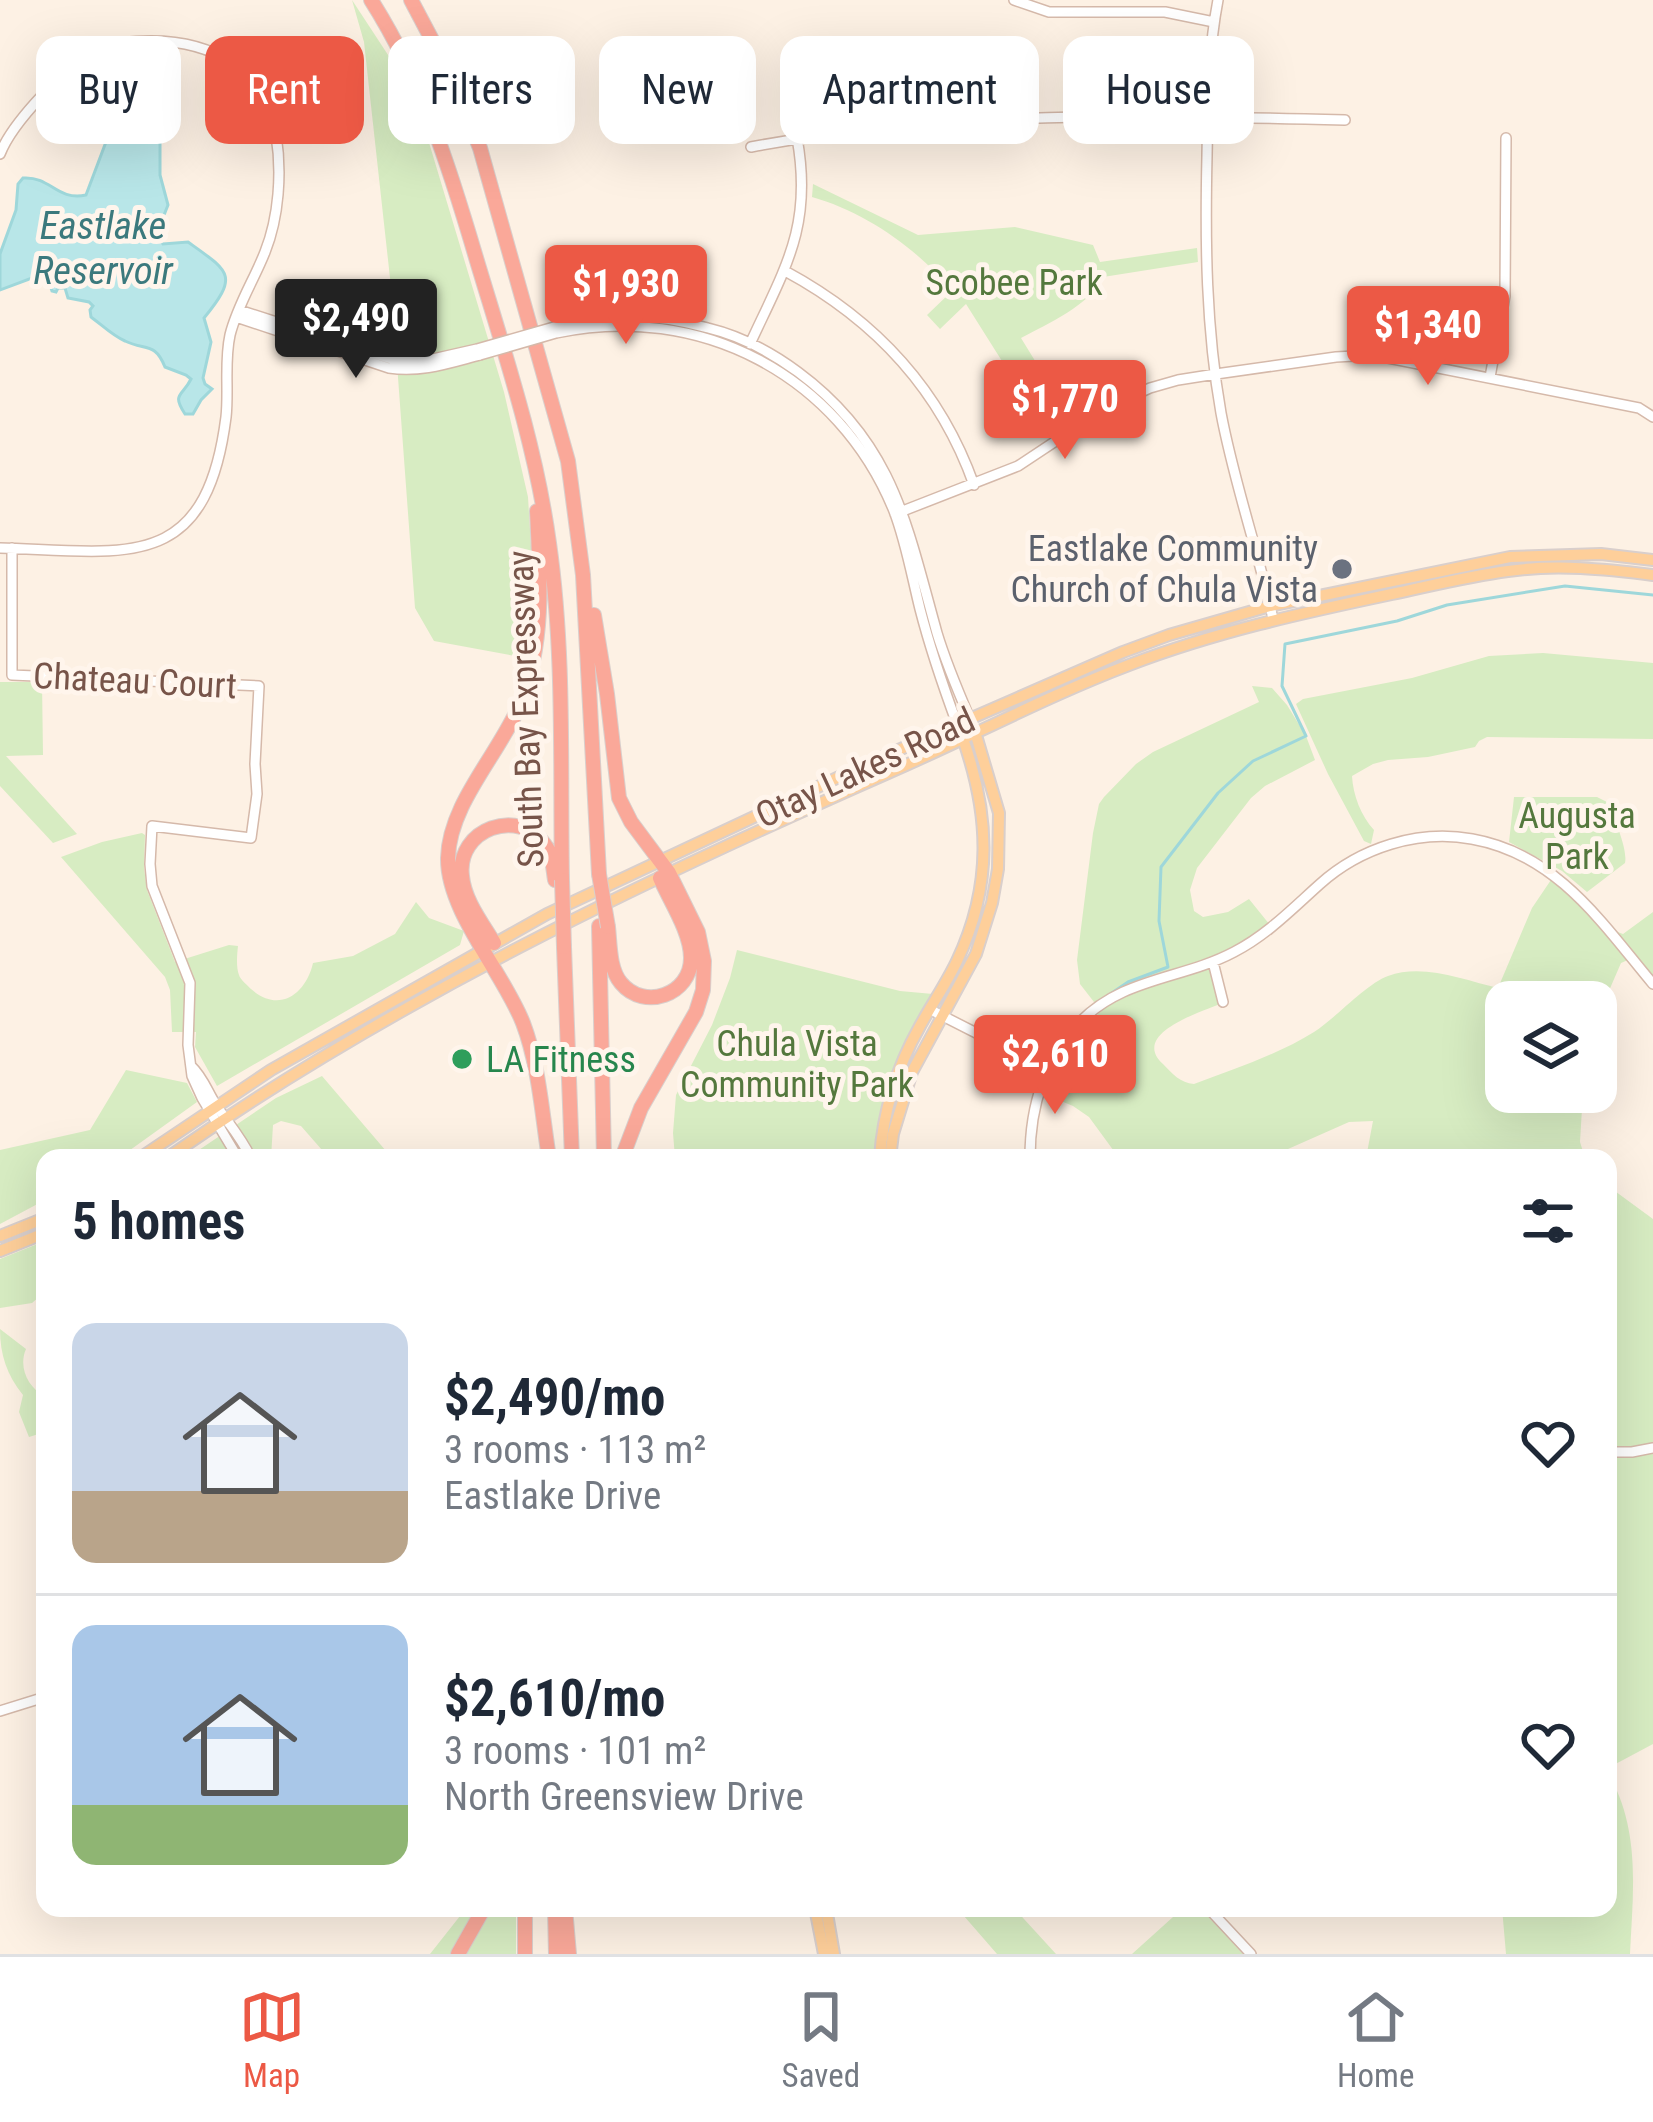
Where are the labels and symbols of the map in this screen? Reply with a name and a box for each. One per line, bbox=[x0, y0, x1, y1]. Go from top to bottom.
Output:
water label: Eastlake Reservoir bbox=[33, 203, 174, 294]
pin: $1,930 bbox=[528, 245, 724, 347]
park label: Scobee Park bbox=[925, 262, 1103, 304]
pin: $2,490 bbox=[258, 279, 454, 381]
pin: $1,340 bbox=[1330, 286, 1526, 388]
pin: $1,770 bbox=[967, 360, 1163, 462]
place label: Eastlake Community Church of Chula Vista bbox=[1010, 528, 1318, 611]
street label: South Bay Expressway bbox=[499, 550, 553, 868]
marker: Eastlake Community Church of Chula Vista bbox=[1329, 556, 1355, 582]
street label: Chateau Court bbox=[32, 655, 238, 707]
street label: Otay Lakes Road bbox=[749, 699, 982, 837]
park label: Augusta Park bbox=[1518, 795, 1636, 878]
pin: $2,610 bbox=[957, 1015, 1153, 1117]
park label: Chula Vista Community Park bbox=[680, 1023, 914, 1106]
place label: LA Fitness bbox=[486, 1039, 636, 1081]
marker: LA Fitness bbox=[449, 1046, 475, 1072]

